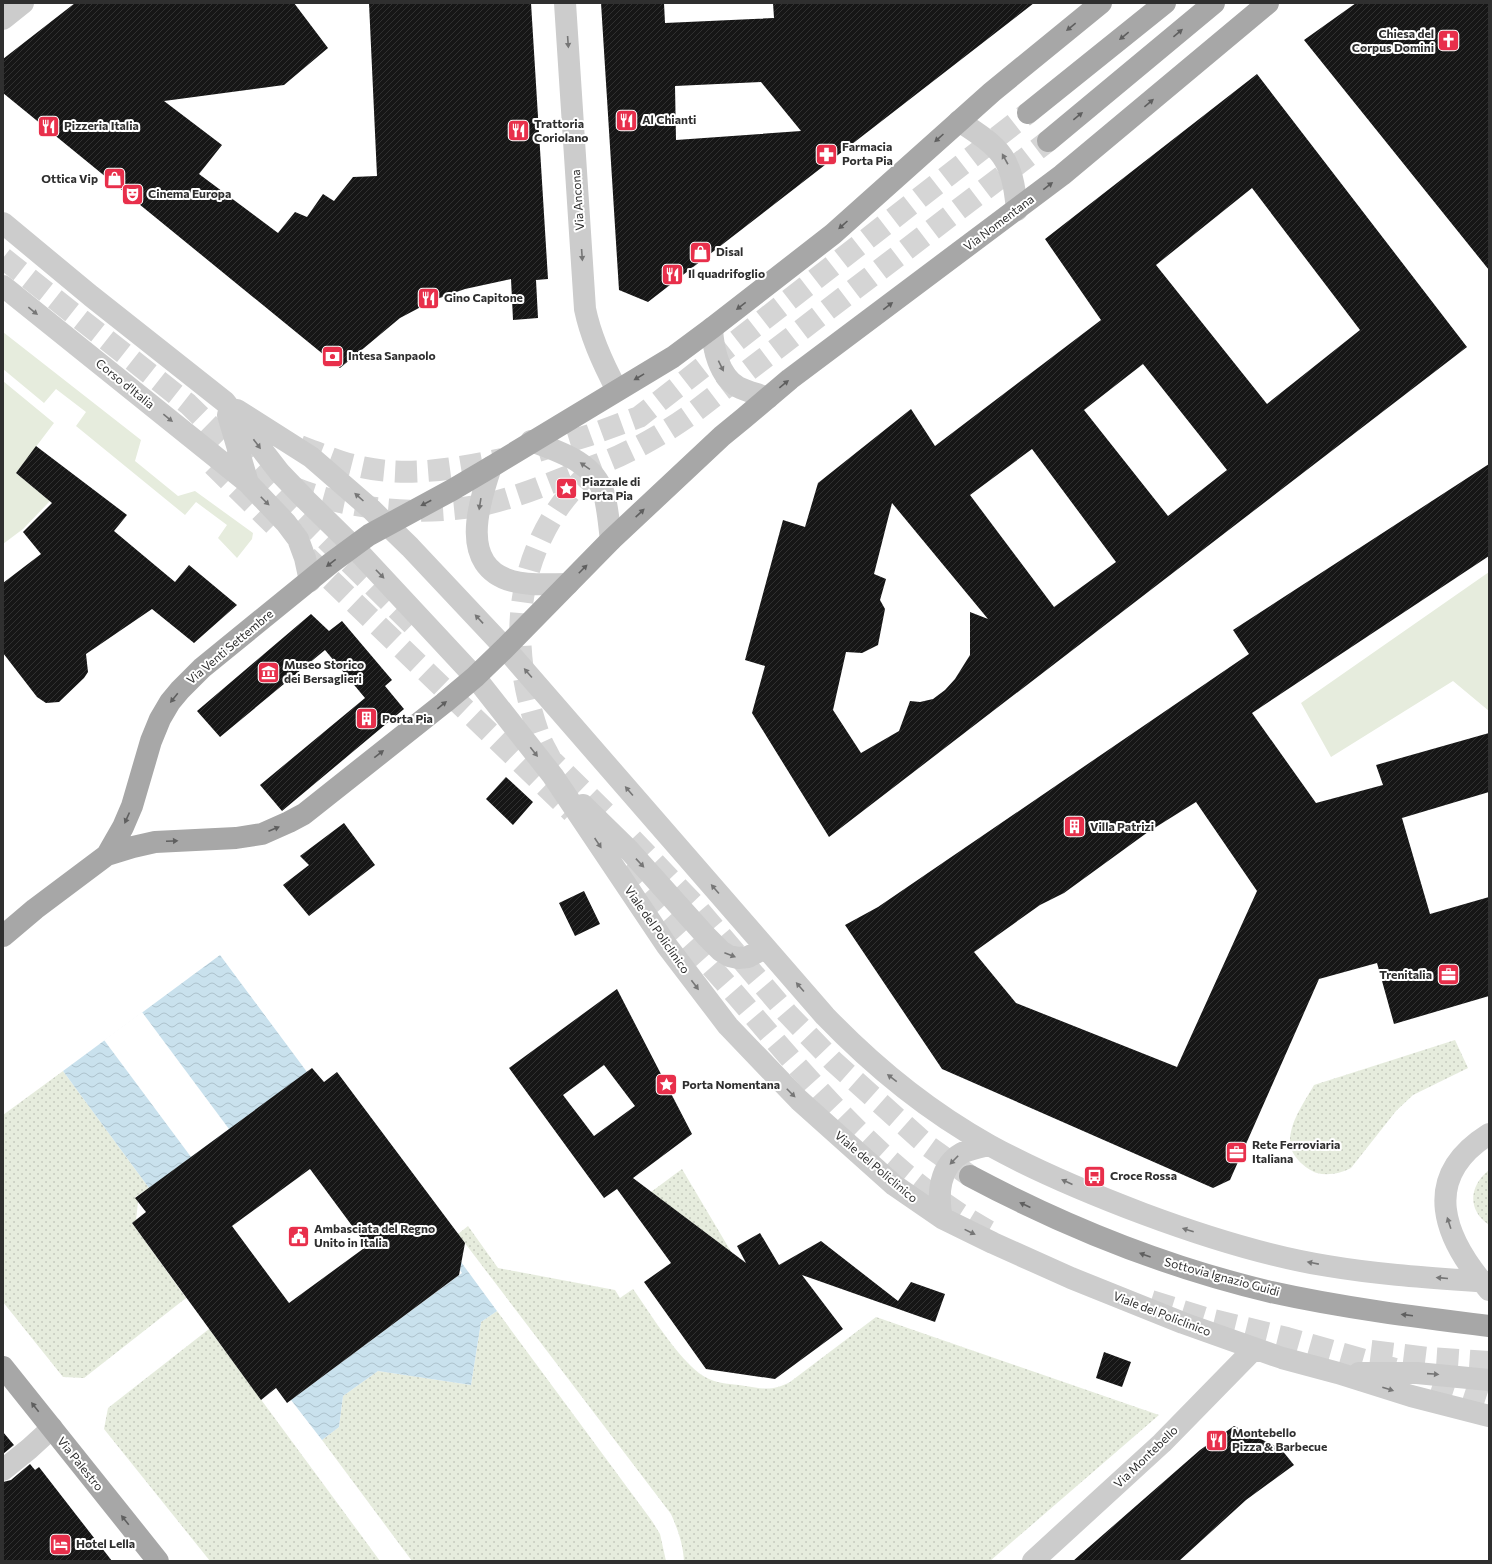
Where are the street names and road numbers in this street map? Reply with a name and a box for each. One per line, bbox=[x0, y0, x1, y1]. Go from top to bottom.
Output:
street label: Via Ancona bbox=[568, 169, 586, 231]
street label: Via Nomentana bbox=[961, 191, 1036, 253]
street label: Corso d'Italia bbox=[94, 355, 158, 411]
street label: Via Venti Settembre bbox=[183, 606, 275, 687]
street label: Viale del Policlinico bbox=[622, 883, 693, 976]
street label: Viale del Policlinico bbox=[832, 1128, 921, 1205]
street label: Sottovia Ignazio Guidi bbox=[1163, 1254, 1281, 1298]
street label: Viale del Policlinico bbox=[1111, 1288, 1213, 1338]
street label: Via Montebello bbox=[1110, 1422, 1180, 1490]
street label: Via Palestro bbox=[55, 1434, 107, 1493]

